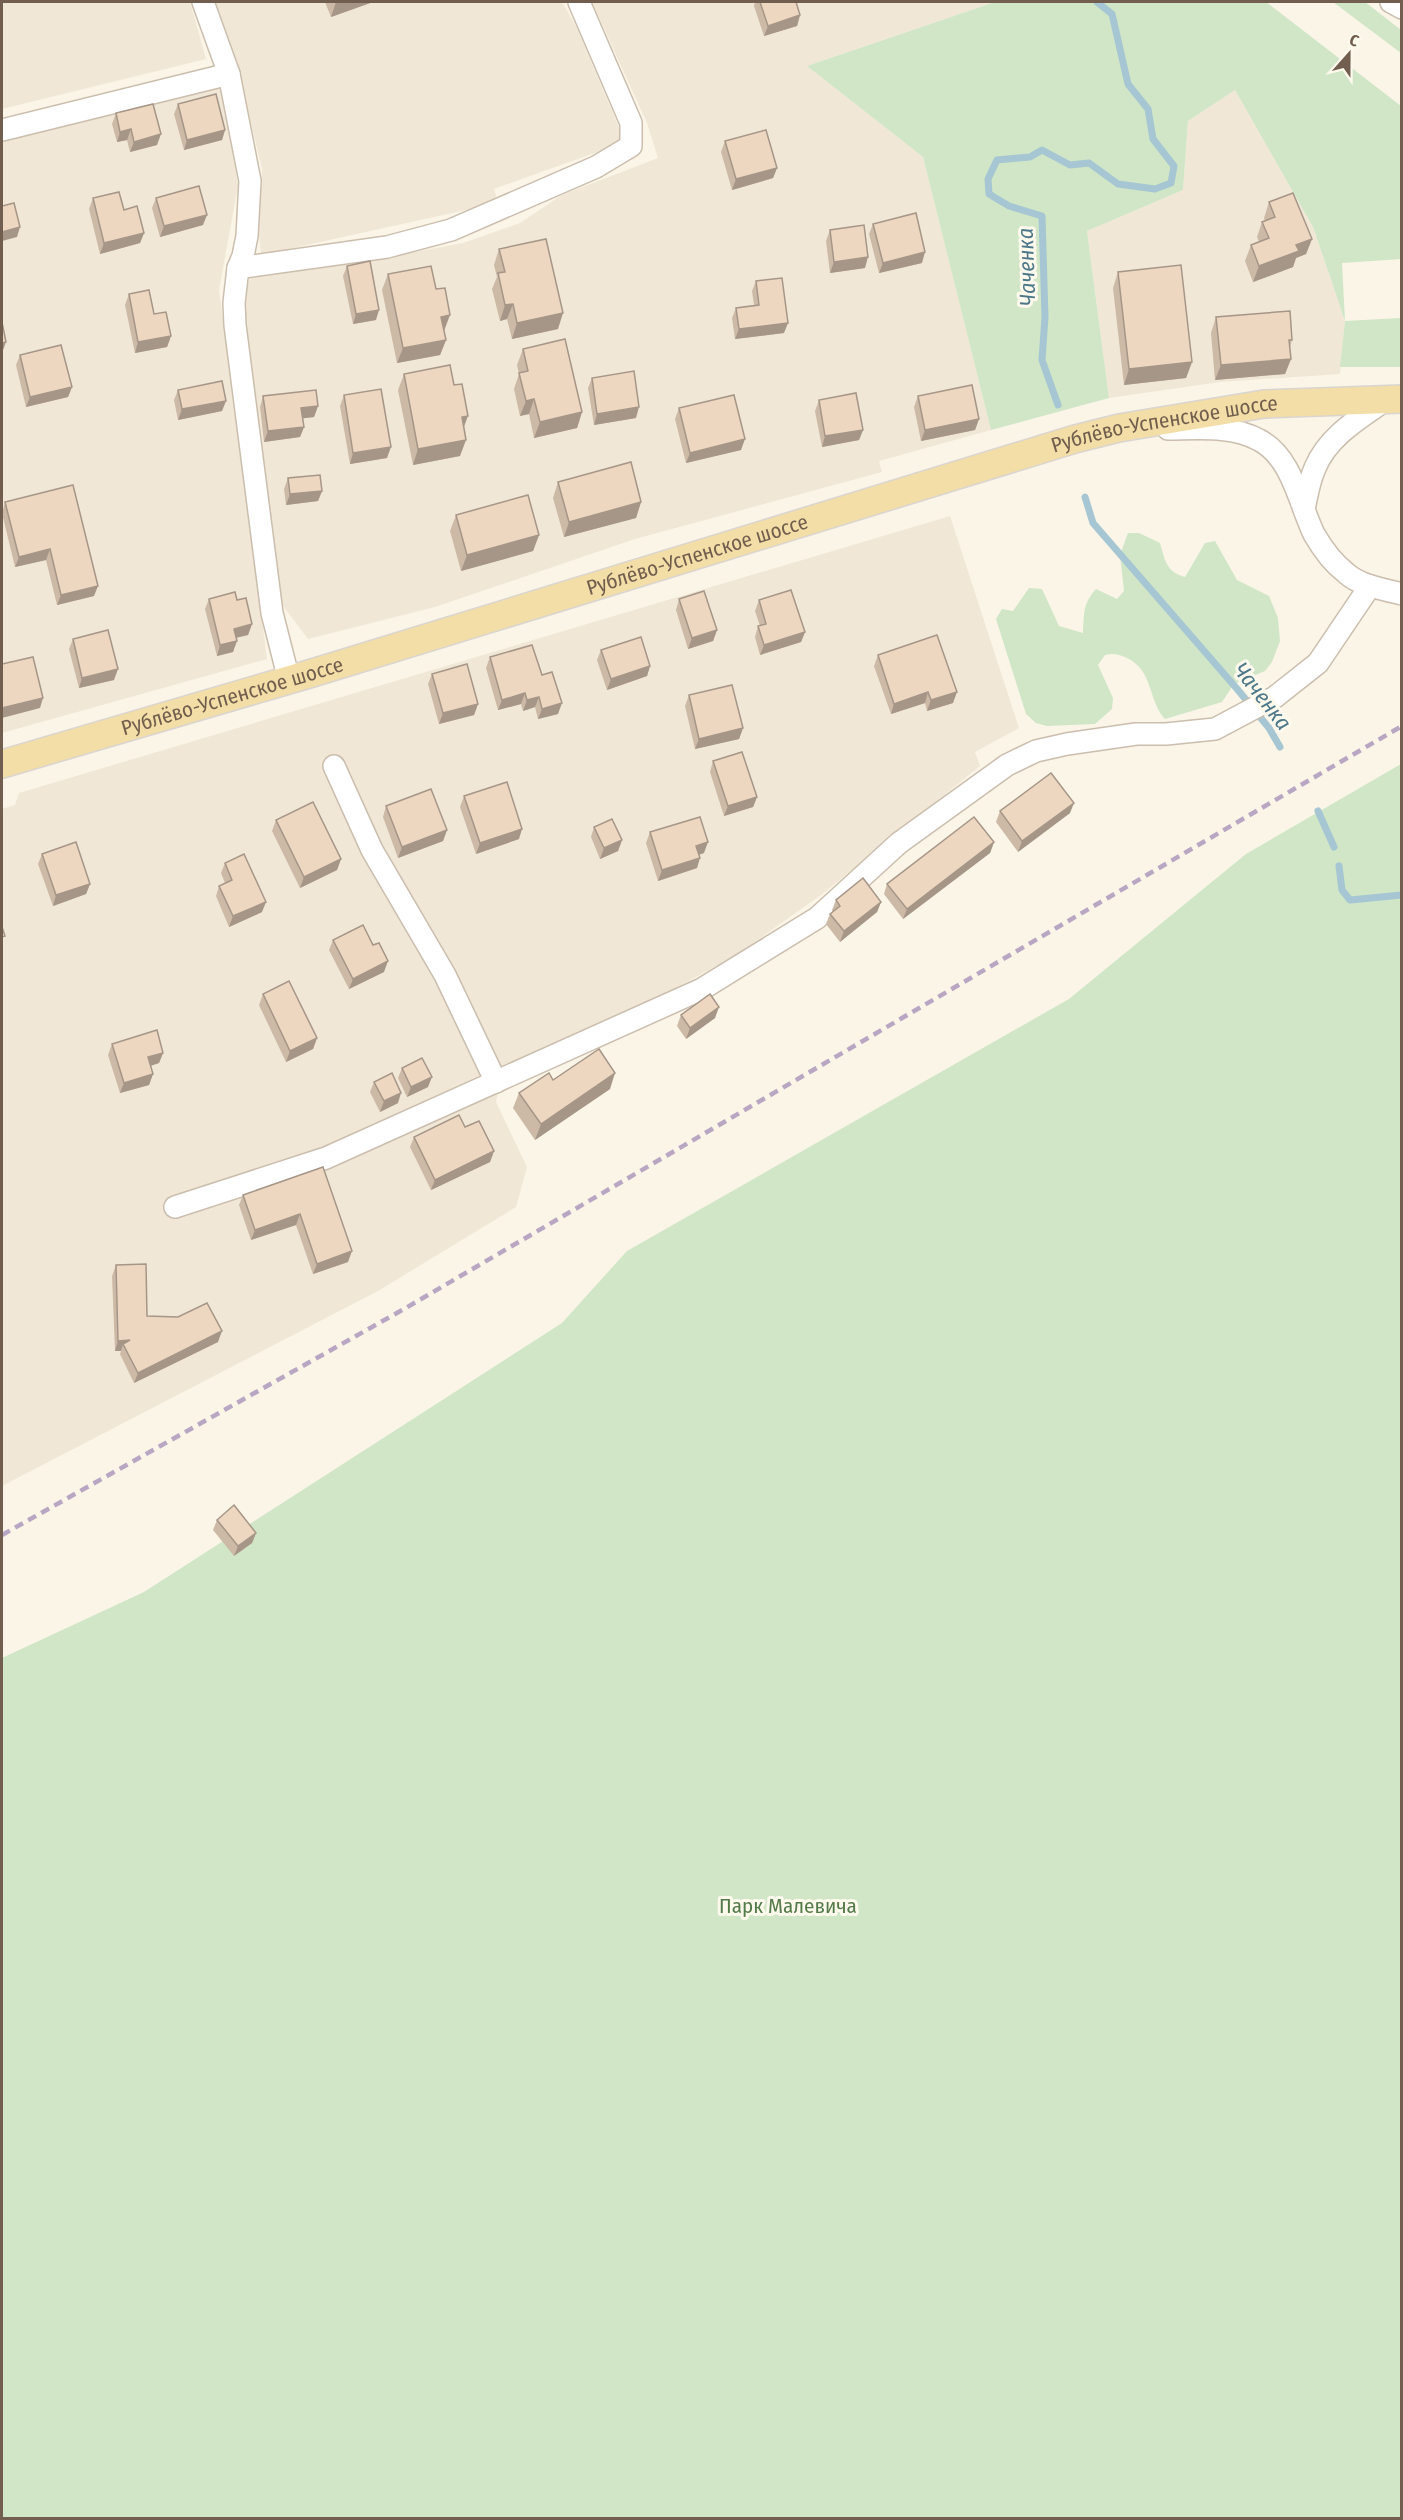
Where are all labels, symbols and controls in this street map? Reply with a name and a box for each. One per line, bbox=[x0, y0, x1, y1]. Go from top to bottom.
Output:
north arrow bbox=[1319, 24, 1379, 84]
text: С bbox=[1347, 30, 1362, 51]
water label: Чаченка bbox=[1012, 227, 1041, 307]
street label: Рублёво-Успенское шоссе bbox=[1048, 391, 1278, 459]
street label: Рублёво-Успенское шоссе bbox=[583, 509, 811, 601]
street label: Рублёво-Успенское шоссе bbox=[118, 651, 347, 741]
water label: Чаченка bbox=[1228, 657, 1297, 735]
park label: Парк Малевича bbox=[719, 1893, 857, 1919]

